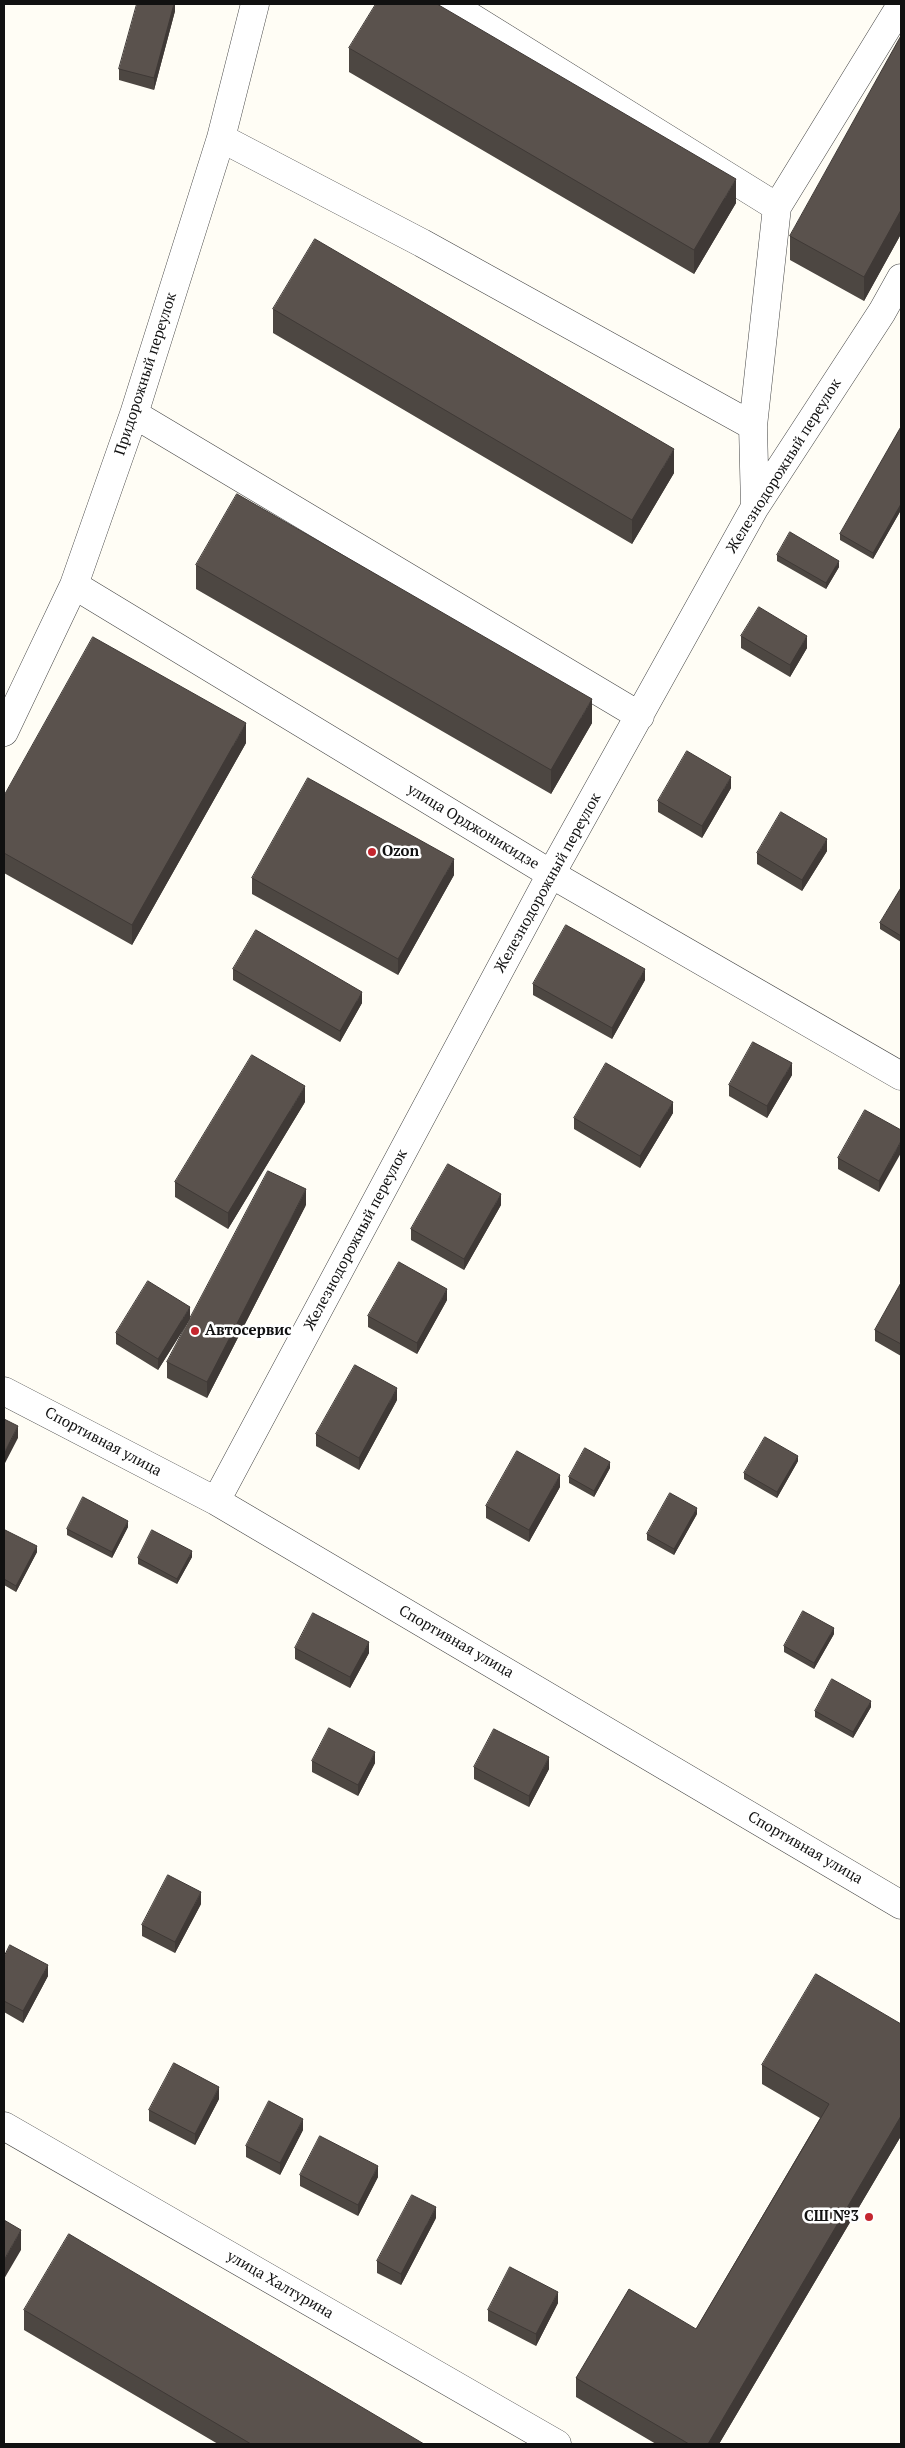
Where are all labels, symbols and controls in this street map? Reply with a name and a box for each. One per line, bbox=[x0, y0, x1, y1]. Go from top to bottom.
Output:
street label: Придорожный переулок bbox=[111, 290, 181, 458]
street label: Железнодорожный переулок bbox=[723, 375, 845, 557]
street label: улица Орджоникидзе bbox=[404, 780, 542, 874]
street label: Железнодорожный переулок bbox=[491, 790, 605, 976]
place label: Ozon bbox=[382, 843, 419, 861]
marker: Ozon bbox=[366, 846, 378, 858]
street label: Железнодорожный переулок bbox=[300, 1146, 412, 1334]
place label: Автосервис bbox=[205, 1322, 292, 1340]
marker: Автосервис bbox=[189, 1325, 201, 1337]
street label: Спортивная улица bbox=[42, 1404, 164, 1480]
street label: Спортивная улица bbox=[395, 1602, 517, 1682]
street label: Спортивная улица bbox=[744, 1808, 866, 1888]
place label: СШ №3 bbox=[804, 2208, 859, 2226]
marker: СШ №3 bbox=[863, 2211, 875, 2223]
street label: улица Халтурина bbox=[223, 2247, 337, 2323]

